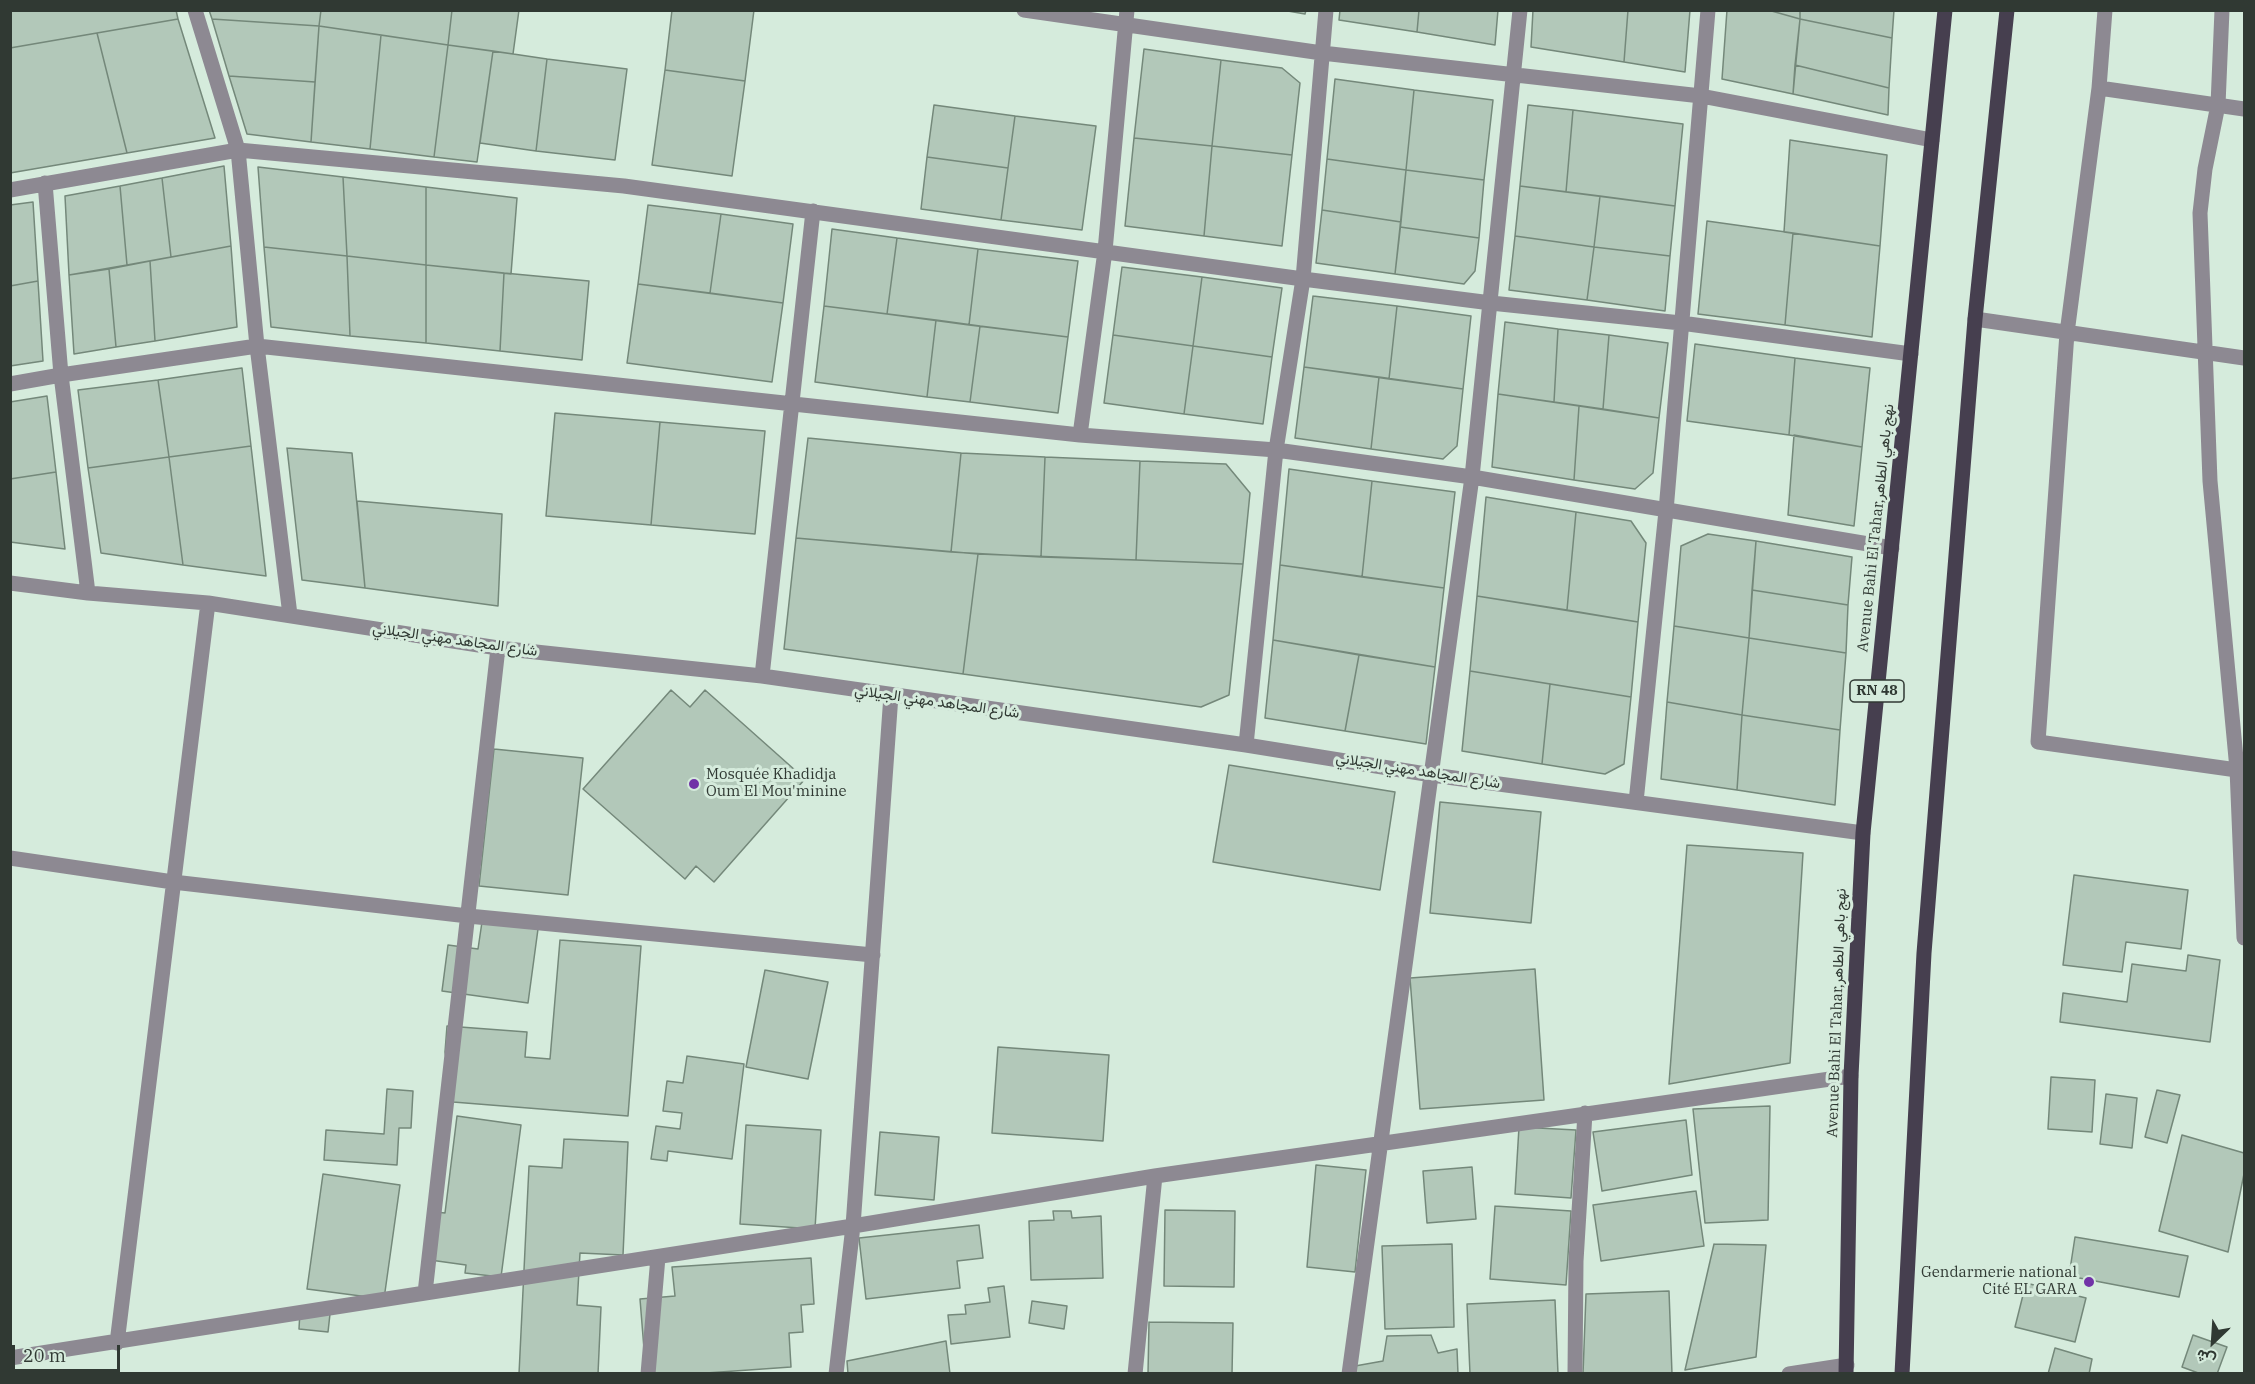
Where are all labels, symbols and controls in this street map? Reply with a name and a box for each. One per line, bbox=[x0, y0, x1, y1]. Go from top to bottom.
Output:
street label: Avenue Bahi El Tahar,نهج باهي الطاهر bbox=[1854, 403, 1898, 653]
street label: شارع المجاهد مهني الجيلاني bbox=[371, 620, 539, 660]
road number: RN 48 bbox=[1850, 680, 1904, 702]
street label: شارع المجاهد مهني الجيلاني bbox=[853, 682, 1021, 722]
street label: شارع المجاهد مهني الجيلاني bbox=[1334, 749, 1502, 793]
place label: Mosquée Khadidja Oum El Mou'minine bbox=[706, 766, 847, 801]
marker: Mosquée Khadidja Oum El Mou'minine bbox=[687, 777, 701, 791]
street label: Avenue Bahi El Tahar,نهج باهي الطاهر bbox=[1824, 888, 1850, 1138]
place label: Gendarmerie national Cité EL GARA bbox=[1921, 1264, 2077, 1299]
marker: Gendarmerie national Cité EL GARA bbox=[2082, 1275, 2096, 1289]
north arrow bbox=[2183, 1312, 2243, 1372]
scale bar bbox=[15, 1333, 123, 1371]
text: 20 m bbox=[23, 1344, 66, 1367]
text: ش bbox=[2192, 1345, 2218, 1371]

